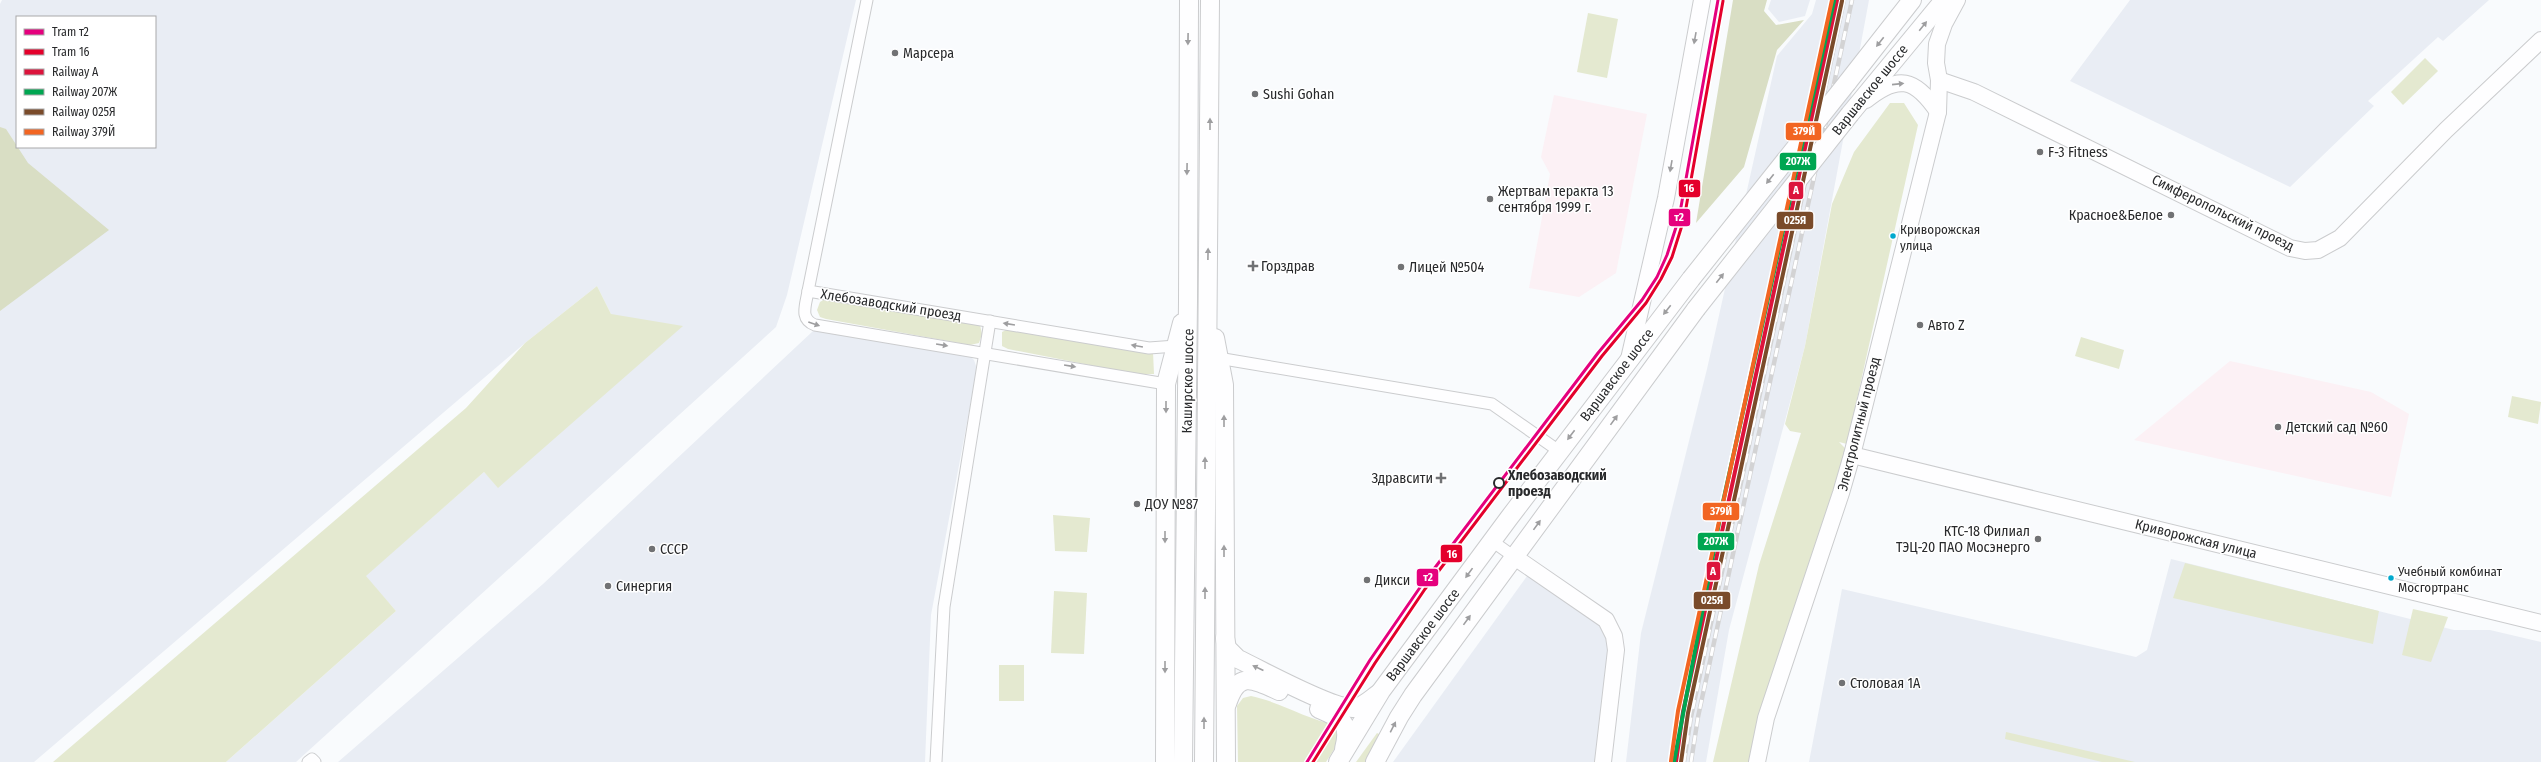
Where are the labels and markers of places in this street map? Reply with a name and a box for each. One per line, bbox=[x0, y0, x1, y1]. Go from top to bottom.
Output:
place label: Марсера bbox=[903, 45, 954, 62]
marker: Марсера bbox=[890, 48, 900, 58]
place label: Sushi Gohan bbox=[1263, 86, 1334, 103]
marker: Sushi Gohan bbox=[1250, 89, 1260, 99]
place label: F-3 Fitness bbox=[2048, 144, 2108, 161]
marker: F-3 Fitness bbox=[2035, 147, 2045, 157]
place label: Жертвам теракта 13 сентября 1999 г. bbox=[1498, 183, 1614, 216]
marker: Жертвам теракта 13 сентября 1999 г. bbox=[1485, 194, 1495, 204]
place label: Красное&Белое bbox=[2069, 207, 2163, 224]
marker: Красное&Белое bbox=[2166, 210, 2176, 220]
place label: Криворожская улица bbox=[1900, 222, 1980, 253]
marker: Криворожская улица bbox=[1888, 231, 1898, 241]
place label: Горздрав bbox=[1261, 258, 1315, 275]
place label: Лицей №504 bbox=[1409, 259, 1485, 276]
marker: Горздрав bbox=[1248, 261, 1258, 271]
marker: Лицей №504 bbox=[1396, 262, 1406, 272]
place label: Авто Z bbox=[1928, 317, 1965, 334]
marker: Авто Z bbox=[1915, 320, 1925, 330]
place label: Детский сад №60 bbox=[2285, 419, 2388, 436]
marker: Детский сад №60 bbox=[2273, 422, 2283, 432]
place label: Хлебозаводский проезд bbox=[1507, 467, 1607, 500]
place label: Здравсити bbox=[1371, 470, 1433, 487]
marker: Здравсити bbox=[1436, 473, 1446, 483]
marker: Хлебозаводский проезд bbox=[1493, 477, 1505, 489]
place label: ДОУ №87 bbox=[1144, 496, 1198, 513]
marker: ДОУ №87 bbox=[1132, 499, 1142, 509]
place label: КТС-18 Филиал ТЭЦ-20 ПАО Мосэнерго bbox=[1896, 523, 2030, 556]
marker: КТС-18 Филиал ТЭЦ-20 ПАО Мосэнерго bbox=[2033, 534, 2043, 544]
place label: СССР bbox=[660, 541, 688, 558]
marker: СССР bbox=[647, 544, 657, 554]
place label: Учебный комбинат Мосгортранс bbox=[2397, 564, 2503, 595]
place label: Дикси bbox=[1374, 572, 1410, 589]
marker: Учебный комбинат Мосгортранс bbox=[2386, 573, 2396, 583]
marker: Дикси bbox=[1362, 575, 1372, 585]
place label: Синергия bbox=[616, 578, 672, 595]
marker: Синергия bbox=[603, 581, 613, 591]
place label: Столовая 1А bbox=[1850, 675, 1921, 692]
marker: Столовая 1А bbox=[1837, 678, 1847, 688]

